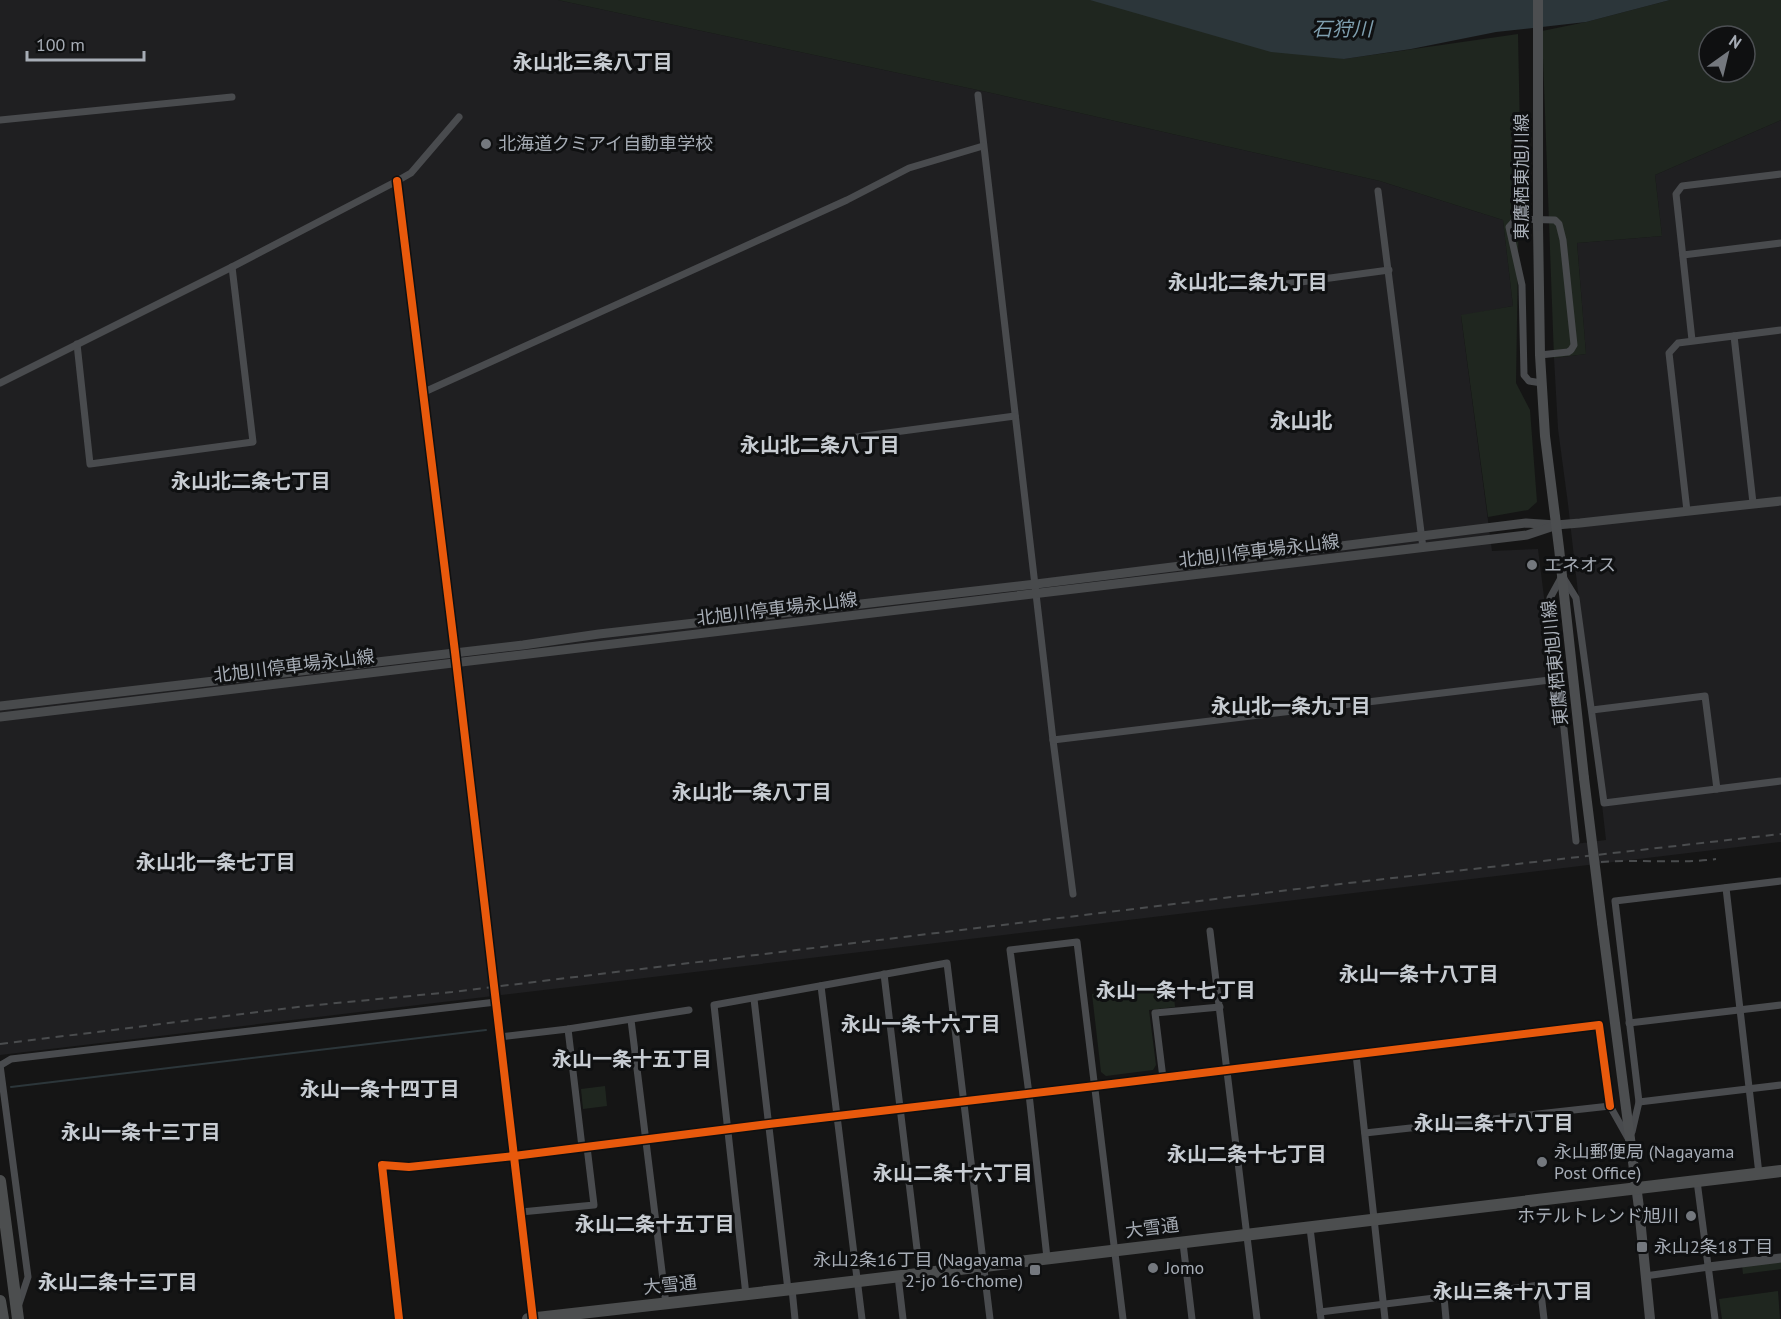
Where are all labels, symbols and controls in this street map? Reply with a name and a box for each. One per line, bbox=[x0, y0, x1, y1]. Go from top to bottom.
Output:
water label: 石狩川 bbox=[1312, 16, 1374, 42]
scale bar bbox=[27, 24, 144, 62]
north arrow bbox=[1697, 24, 1757, 84]
text: N bbox=[1725, 30, 1745, 53]
text: 100 m bbox=[36, 33, 85, 56]
district label: 永山北三条八丁目 bbox=[513, 49, 673, 75]
street label: 東鷹栖東旭川線 bbox=[1510, 114, 1533, 240]
place label: 北海道クミアイ自動車学校 bbox=[498, 132, 713, 155]
marker: 北海道クミアイ自動車学校 bbox=[479, 137, 493, 151]
district label: 永山北二条九丁目 bbox=[1168, 269, 1328, 295]
district label: 永山北 bbox=[1270, 407, 1333, 434]
district label: 永山北二条八丁目 bbox=[740, 432, 900, 458]
district label: 永山北二条七丁目 bbox=[171, 468, 331, 494]
street label: 北旭川停車場永山線 bbox=[1177, 529, 1341, 572]
place label: エネオス bbox=[1544, 553, 1616, 576]
marker: エネオス bbox=[1525, 558, 1539, 572]
street label: 北旭川停車場永山線 bbox=[695, 587, 859, 630]
street label: 東鷹栖東旭川線 bbox=[1536, 599, 1573, 727]
street label: 北旭川停車場永山線 bbox=[212, 644, 376, 687]
district label: 永山北一条九丁目 bbox=[1211, 693, 1371, 719]
district label: 永山北一条八丁目 bbox=[672, 779, 832, 805]
district label: 永山北一条七丁目 bbox=[136, 849, 296, 875]
district label: 永山一条十八丁目 bbox=[1339, 961, 1499, 987]
district label: 永山一条十七丁目 bbox=[1096, 977, 1256, 1003]
district label: 永山一条十六丁目 bbox=[841, 1011, 1001, 1037]
district label: 永山一条十五丁目 bbox=[552, 1046, 712, 1072]
district label: 永山一条十四丁目 bbox=[300, 1076, 460, 1102]
district label: 永山二条十八丁目 bbox=[1414, 1110, 1574, 1136]
district label: 永山一条十三丁目 bbox=[61, 1119, 221, 1145]
place label: 永山郵便局 (Nagayama Post Office) bbox=[1554, 1140, 1734, 1184]
district label: 永山二条十七丁目 bbox=[1167, 1141, 1327, 1167]
marker: 永山郵便局 (Nagayama Post Office) bbox=[1535, 1155, 1549, 1169]
district label: 永山二条十六丁目 bbox=[873, 1160, 1033, 1186]
place label: ホテルトレンド旭川 bbox=[1517, 1204, 1679, 1227]
marker: ホテルトレンド旭川 bbox=[1684, 1209, 1698, 1223]
district label: 永山二条十五丁目 bbox=[575, 1211, 735, 1237]
street label: 大雪通 bbox=[1124, 1213, 1180, 1242]
place label: 永山2条18丁目 bbox=[1654, 1235, 1773, 1258]
marker: 永山2条18丁目 bbox=[1635, 1240, 1649, 1254]
place label: 永山2条16丁目 (Nagayama 2-jo 16-chome) bbox=[813, 1248, 1023, 1292]
place label: Jomo bbox=[1164, 1256, 1204, 1279]
marker: Jomo bbox=[1146, 1261, 1160, 1275]
marker: 永山2条16丁目 (Nagayama 2-jo 16-chome) bbox=[1028, 1263, 1042, 1277]
district label: 永山二条十三丁目 bbox=[38, 1269, 198, 1295]
street label: 大雪通 bbox=[642, 1270, 698, 1299]
district label: 永山三条十八丁目 bbox=[1433, 1278, 1593, 1304]

